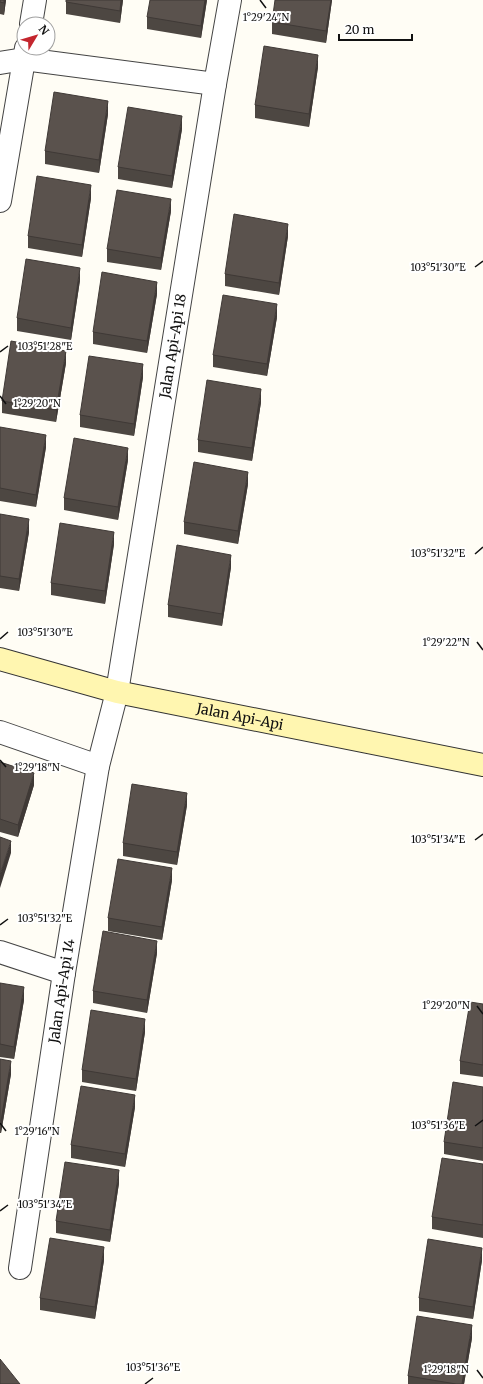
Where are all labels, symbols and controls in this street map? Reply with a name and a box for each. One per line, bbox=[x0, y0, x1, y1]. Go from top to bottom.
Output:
text: 1°29'24"N bbox=[243, 11, 289, 24]
north arrow bbox=[16, 16, 56, 56]
scale bar bbox=[339, 16, 412, 42]
text: N bbox=[36, 22, 52, 38]
text: 20 m bbox=[345, 22, 374, 37]
text: 103°51'30"E bbox=[410, 261, 466, 274]
street label: Jalan Api-Api 18 bbox=[155, 292, 190, 401]
text: 103°51'28"E bbox=[18, 340, 73, 353]
text: 1°29'20"N bbox=[13, 397, 61, 410]
text: 103°51'32"E bbox=[411, 547, 466, 560]
text: 103°51'30"E bbox=[17, 626, 73, 639]
text: 1°29'22"N bbox=[422, 636, 470, 649]
street label: Jalan Api-Api bbox=[194, 699, 285, 734]
text: 1°29'18"N bbox=[14, 761, 60, 774]
text: 103°51'34"E bbox=[411, 833, 466, 846]
text: 103°51'32"E bbox=[18, 912, 73, 925]
street label: Jalan Api-Api 14 bbox=[44, 937, 79, 1046]
text: 1°29'20"N bbox=[422, 999, 470, 1012]
text: 103°51'36"E bbox=[411, 1119, 466, 1132]
text: 1°29'16"N bbox=[14, 1125, 60, 1138]
text: 103°51'34"E bbox=[18, 1198, 73, 1211]
text: 103°51'36"E bbox=[126, 1361, 181, 1374]
text: 1°29'18"N bbox=[423, 1363, 469, 1376]

